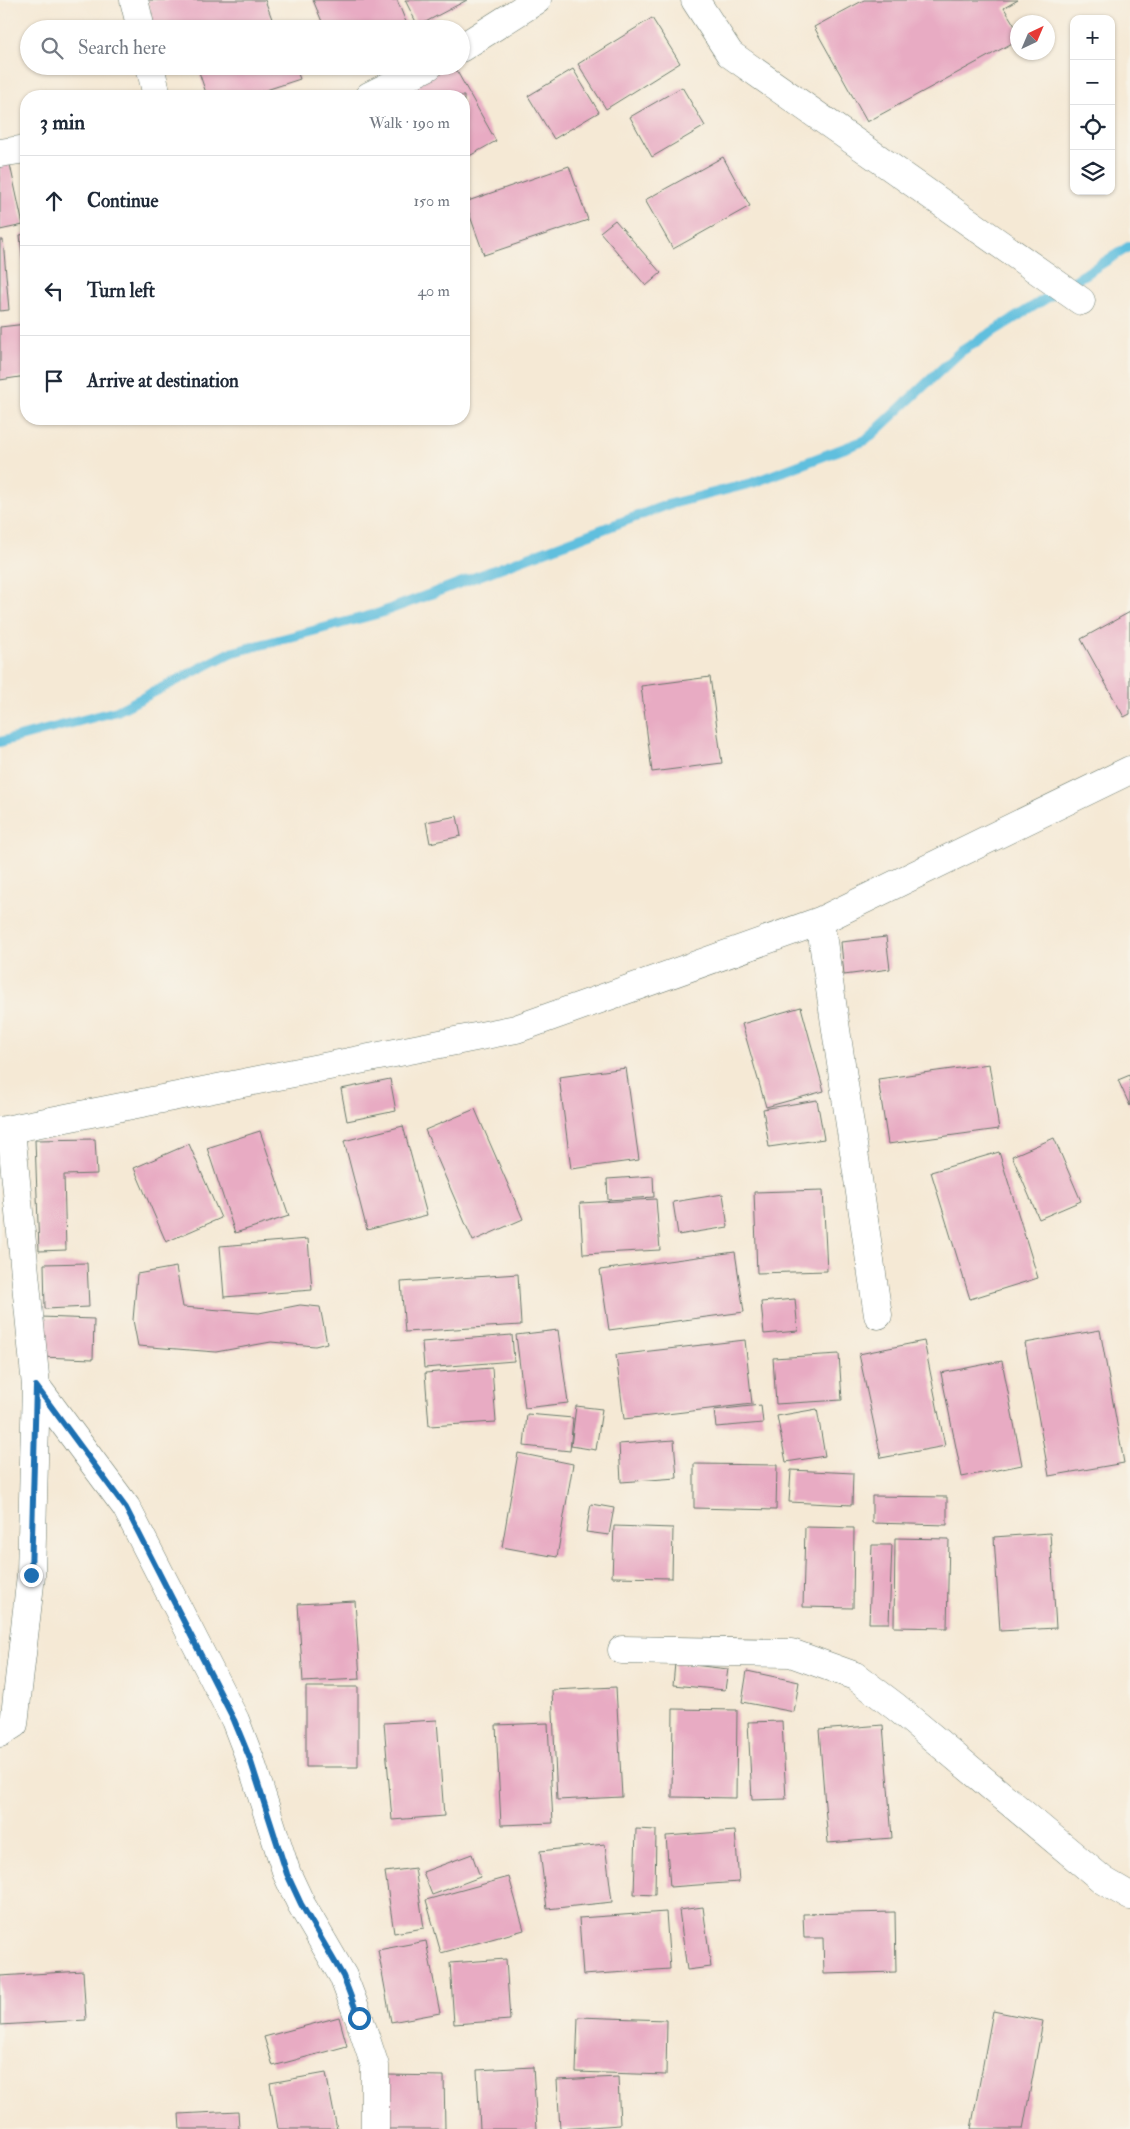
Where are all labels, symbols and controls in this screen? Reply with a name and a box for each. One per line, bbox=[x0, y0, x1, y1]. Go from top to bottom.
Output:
north arrow bbox=[1010, 15, 1055, 60]
map controls bbox=[1070, 15, 1115, 195]
button: + bbox=[1070, 15, 1115, 60]
search box bbox=[20, 20, 470, 75]
icon: search bbox=[38, 34, 66, 62]
text: Search here bbox=[78, 36, 166, 60]
button: − bbox=[1070, 60, 1115, 105]
button: locate bbox=[1070, 105, 1115, 150]
text: 3 min bbox=[40, 109, 85, 136]
text: Walk · 190 m bbox=[369, 113, 450, 133]
button: layers bbox=[1070, 150, 1115, 195]
icon: ahead bbox=[40, 187, 68, 215]
text: Continue bbox=[87, 189, 158, 213]
text: 150 m bbox=[413, 191, 450, 211]
icon: left bbox=[40, 277, 68, 305]
text: Turn left bbox=[87, 279, 155, 303]
text: 40 m bbox=[417, 281, 450, 301]
icon: arrive bbox=[40, 367, 68, 395]
text: Arrive at destination bbox=[87, 369, 239, 393]
route end bbox=[20, 1564, 43, 1587]
route start bbox=[348, 2007, 371, 2030]

